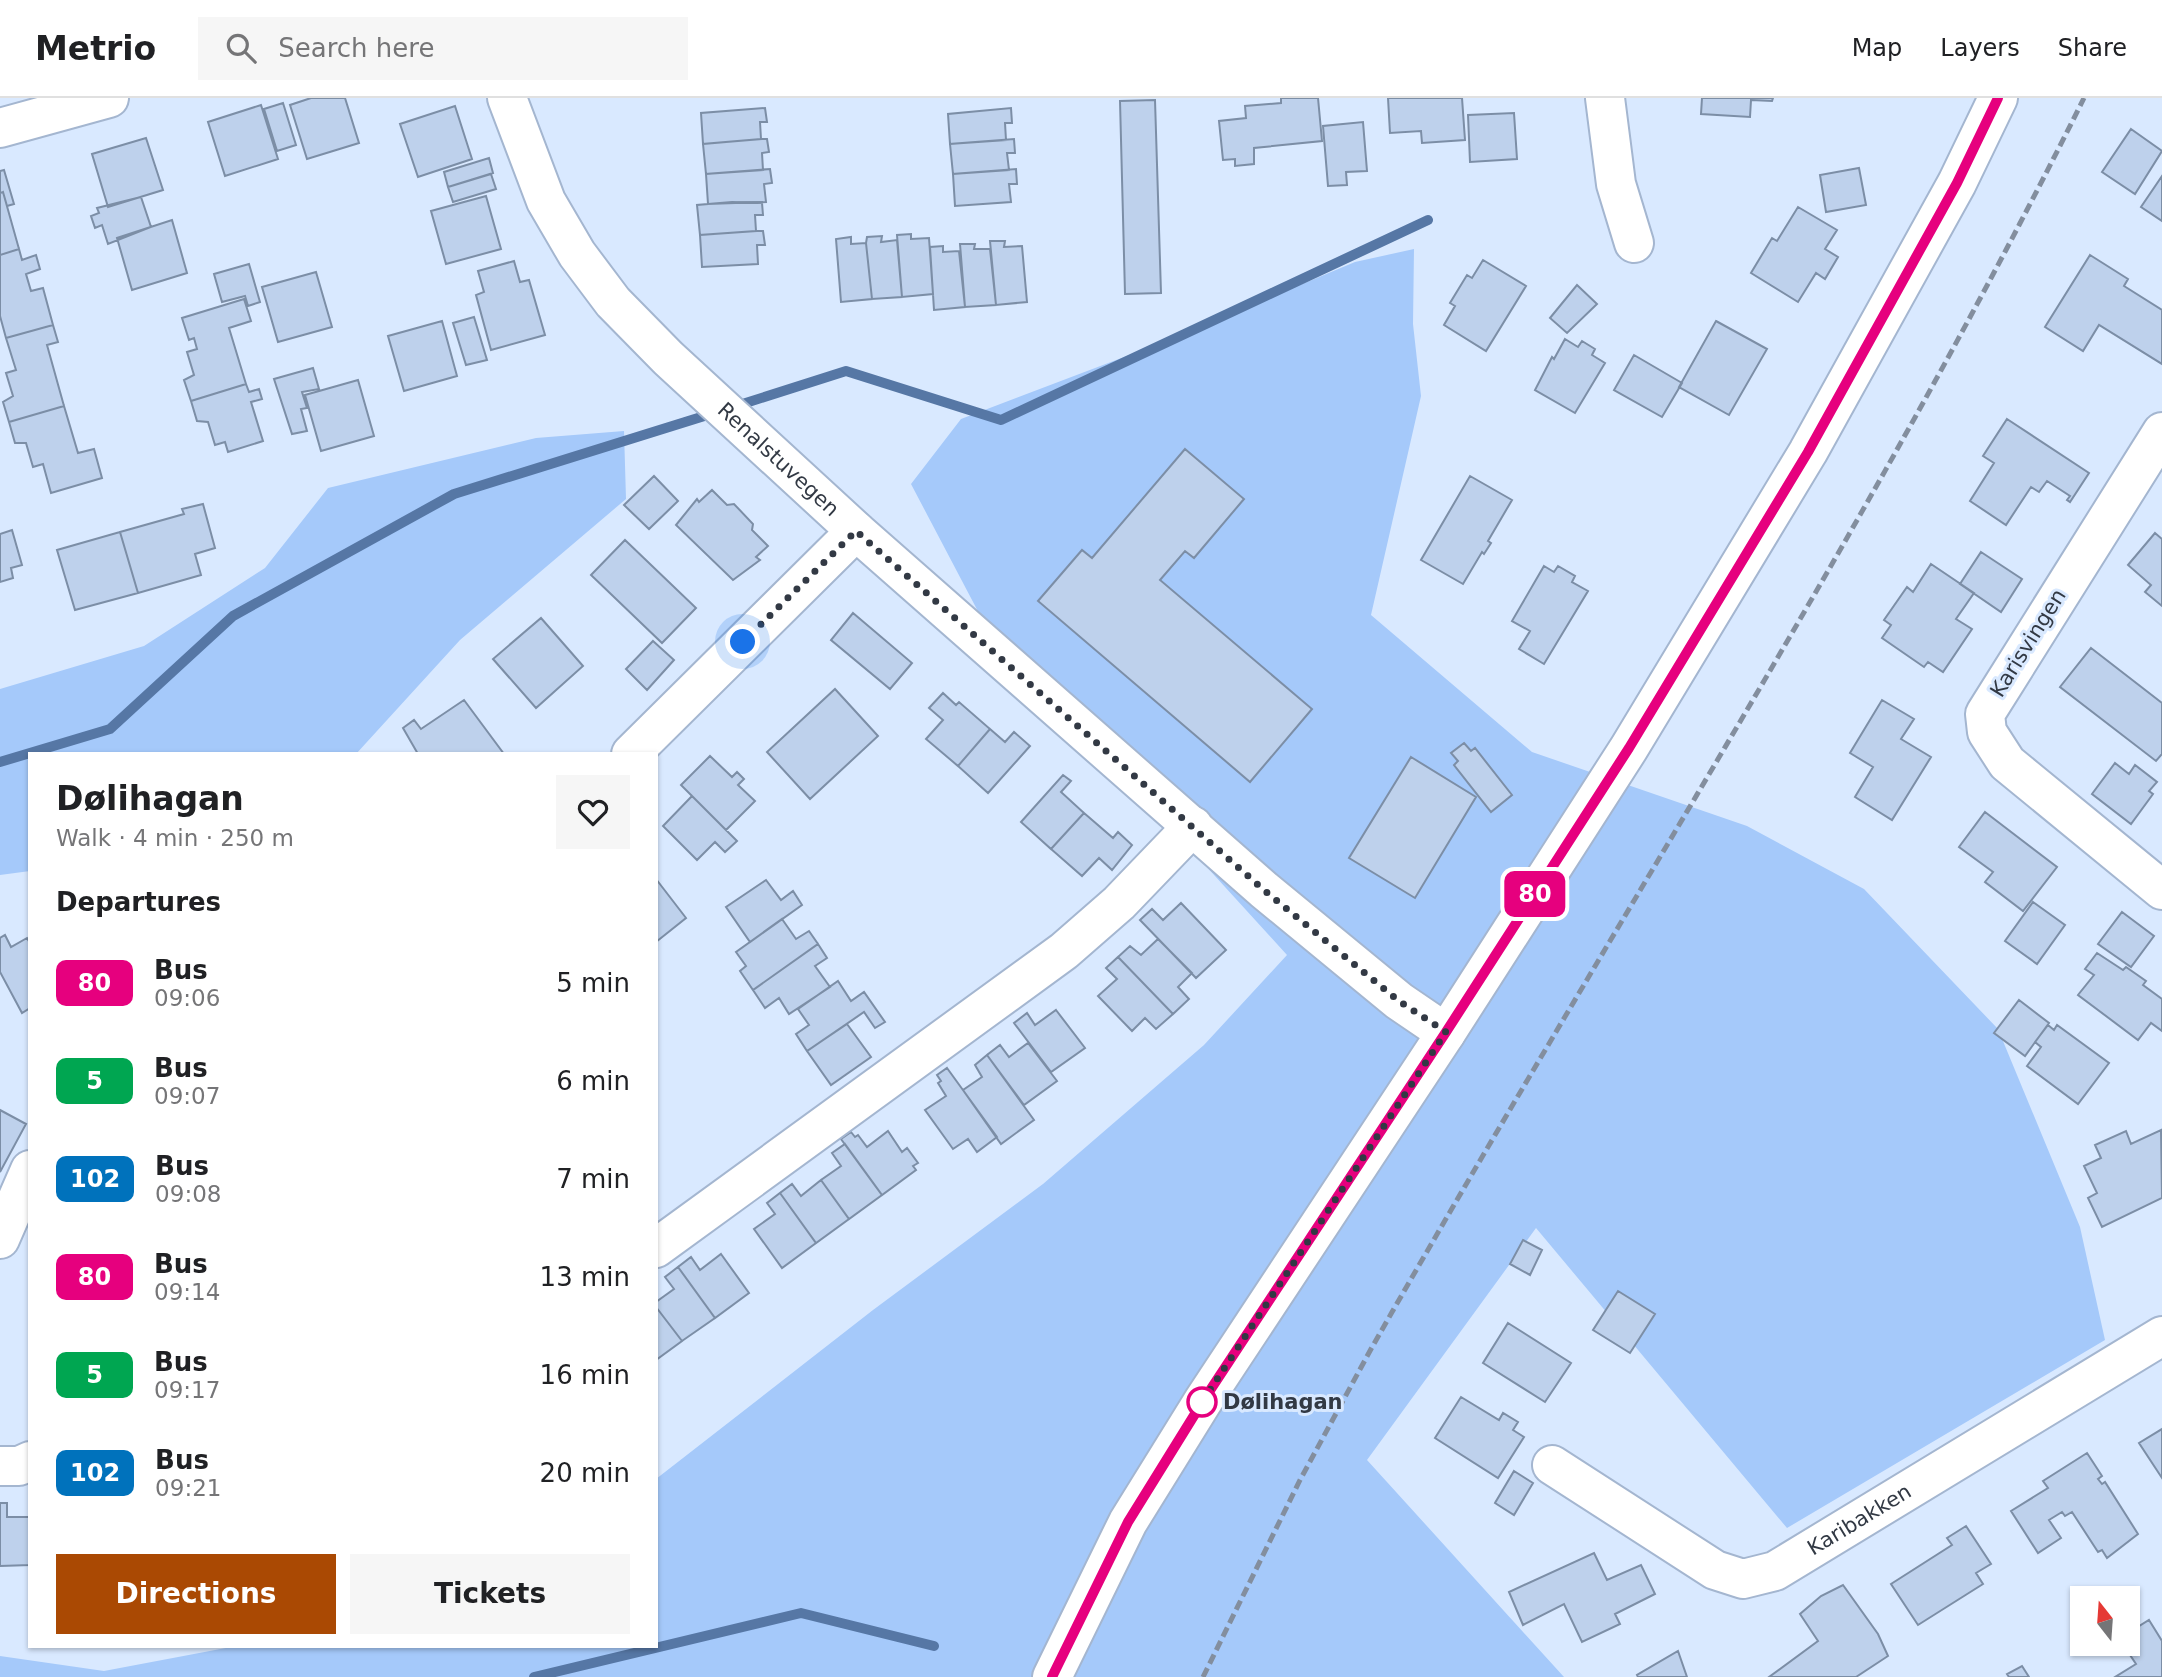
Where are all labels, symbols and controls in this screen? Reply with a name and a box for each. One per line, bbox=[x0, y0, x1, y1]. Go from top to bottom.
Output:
search box bbox=[198, 17, 688, 80]
text: Metrio bbox=[35, 29, 156, 68]
icon: search bbox=[222, 29, 260, 67]
text: Search here bbox=[278, 33, 434, 63]
text: Map bbox=[1852, 34, 1902, 62]
text: Layers bbox=[1940, 34, 2020, 62]
text: Share bbox=[2058, 34, 2127, 62]
street label: Renalstuvegen bbox=[713, 398, 844, 521]
street label: Karisvingen bbox=[1985, 585, 2071, 701]
your location bbox=[725, 624, 760, 659]
button: heart bbox=[556, 775, 630, 849]
text: Dølihagan bbox=[56, 779, 244, 818]
text: Walk · 4 min · 250 m bbox=[56, 825, 294, 851]
line badge: 80 bbox=[1504, 871, 1566, 917]
text: 80 bbox=[1518, 880, 1552, 908]
text: Departures bbox=[56, 887, 221, 917]
text: Bus bbox=[154, 955, 208, 985]
text: 5 min bbox=[556, 968, 630, 998]
text: 80 bbox=[78, 969, 111, 997]
text: 09:06 bbox=[154, 985, 220, 1011]
text: Bus bbox=[154, 1053, 208, 1083]
text: 6 min bbox=[556, 1066, 630, 1096]
text: 5 bbox=[86, 1067, 103, 1095]
text: 09:07 bbox=[154, 1083, 220, 1109]
text: Bus bbox=[155, 1151, 209, 1181]
text: 7 min bbox=[556, 1164, 630, 1194]
text: 102 bbox=[70, 1165, 120, 1193]
text: 09:08 bbox=[155, 1181, 221, 1207]
text: Bus bbox=[154, 1249, 208, 1279]
text: 13 min bbox=[540, 1262, 630, 1292]
text: 80 bbox=[78, 1263, 111, 1291]
text: 09:14 bbox=[154, 1279, 220, 1305]
text: Bus bbox=[154, 1347, 208, 1377]
text: 16 min bbox=[540, 1360, 630, 1390]
text: 5 bbox=[86, 1361, 103, 1389]
text: 09:17 bbox=[154, 1377, 220, 1403]
marker: Dølihagan bbox=[1187, 1387, 1217, 1417]
place label: Dølihagan bbox=[1223, 1390, 1343, 1414]
text: Bus bbox=[155, 1445, 209, 1475]
text: 20 min bbox=[540, 1458, 630, 1488]
text: 102 bbox=[70, 1459, 120, 1487]
text: 09:21 bbox=[155, 1475, 221, 1501]
street label: Karibakken bbox=[1803, 1479, 1916, 1560]
button: Directions bbox=[56, 1554, 336, 1634]
button: Tickets bbox=[350, 1554, 630, 1634]
north arrow bbox=[2070, 1586, 2140, 1656]
map controls bbox=[2070, 1586, 2140, 1656]

